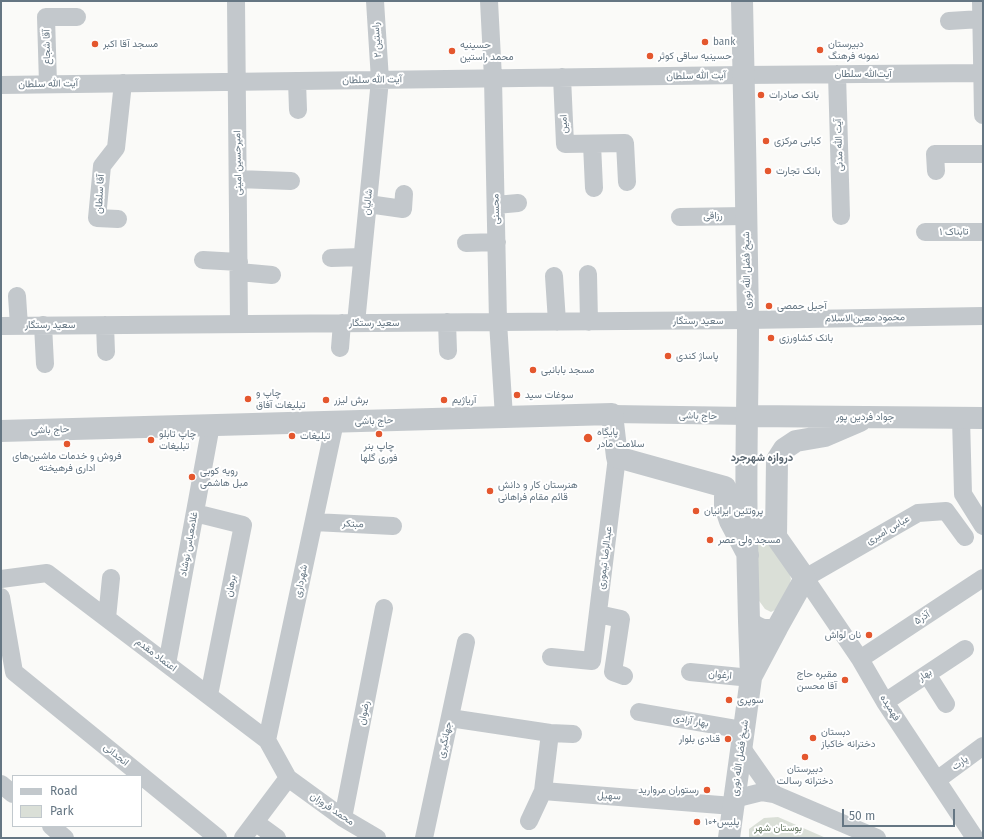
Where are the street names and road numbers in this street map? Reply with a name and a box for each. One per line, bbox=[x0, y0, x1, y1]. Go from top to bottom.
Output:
street label: راستین ۲ bbox=[370, 22, 384, 58]
street label: آقا شجاع bbox=[41, 29, 53, 65]
street label: آیت‌الله سلطان bbox=[834, 68, 892, 80]
street label: آیت الله سلطان bbox=[666, 69, 726, 83]
street label: آیت الله سلطان bbox=[342, 73, 402, 87]
street label: آیت الله سلطان bbox=[18, 77, 78, 91]
street label: امین bbox=[558, 114, 570, 134]
street label: آیت الله مدنی bbox=[832, 119, 846, 171]
street label: امیرحسین امینی bbox=[231, 130, 245, 196]
street label: آقا سلطان bbox=[93, 174, 107, 214]
street label: شالیان bbox=[361, 188, 375, 216]
street label: محسنی bbox=[490, 194, 502, 224]
street label: رزاقی bbox=[703, 210, 723, 222]
street label: تابناک ۱ bbox=[939, 226, 969, 238]
street label: شیخ فضل الله نوری bbox=[740, 231, 754, 309]
street label: محمود معین‌الاسلام bbox=[825, 311, 905, 325]
street label: سعید رستگار bbox=[673, 315, 723, 327]
street label: سعید رستگار bbox=[349, 317, 399, 329]
street label: سعید رستگار bbox=[25, 319, 75, 331]
street label: حاج باشی bbox=[679, 410, 717, 422]
street label: جواد فردین پور bbox=[836, 411, 894, 423]
street label: حاج باشی bbox=[355, 414, 393, 428]
street label: حاج باشی bbox=[31, 423, 69, 437]
street label: غلامعباس نوشاد bbox=[177, 511, 201, 577]
street label: عباس امیری bbox=[864, 513, 912, 547]
street label: مبتکر bbox=[342, 517, 364, 531]
street label: عبدالرضا تیموری bbox=[595, 526, 615, 590]
street label: شهرداری bbox=[292, 563, 310, 599]
street label: برهان bbox=[223, 574, 239, 598]
street label: آذر۵ bbox=[912, 608, 932, 628]
street label: اعتماد مقدم bbox=[133, 636, 179, 674]
street label: بهار bbox=[916, 666, 934, 684]
street label: ارغوان bbox=[708, 668, 732, 682]
street label: فهمیده bbox=[877, 693, 903, 723]
street label: رضوان bbox=[356, 700, 372, 726]
street label: بهار آزادی bbox=[672, 712, 710, 730]
street label: شیخ فضل الله نوری bbox=[729, 719, 751, 797]
street label: جهانگیری bbox=[435, 721, 455, 759]
street label: انجدانی bbox=[101, 741, 131, 769]
street label: پارت bbox=[950, 753, 970, 773]
street label: سهیل bbox=[597, 789, 621, 803]
street label: محمد فروزان bbox=[308, 790, 356, 828]

